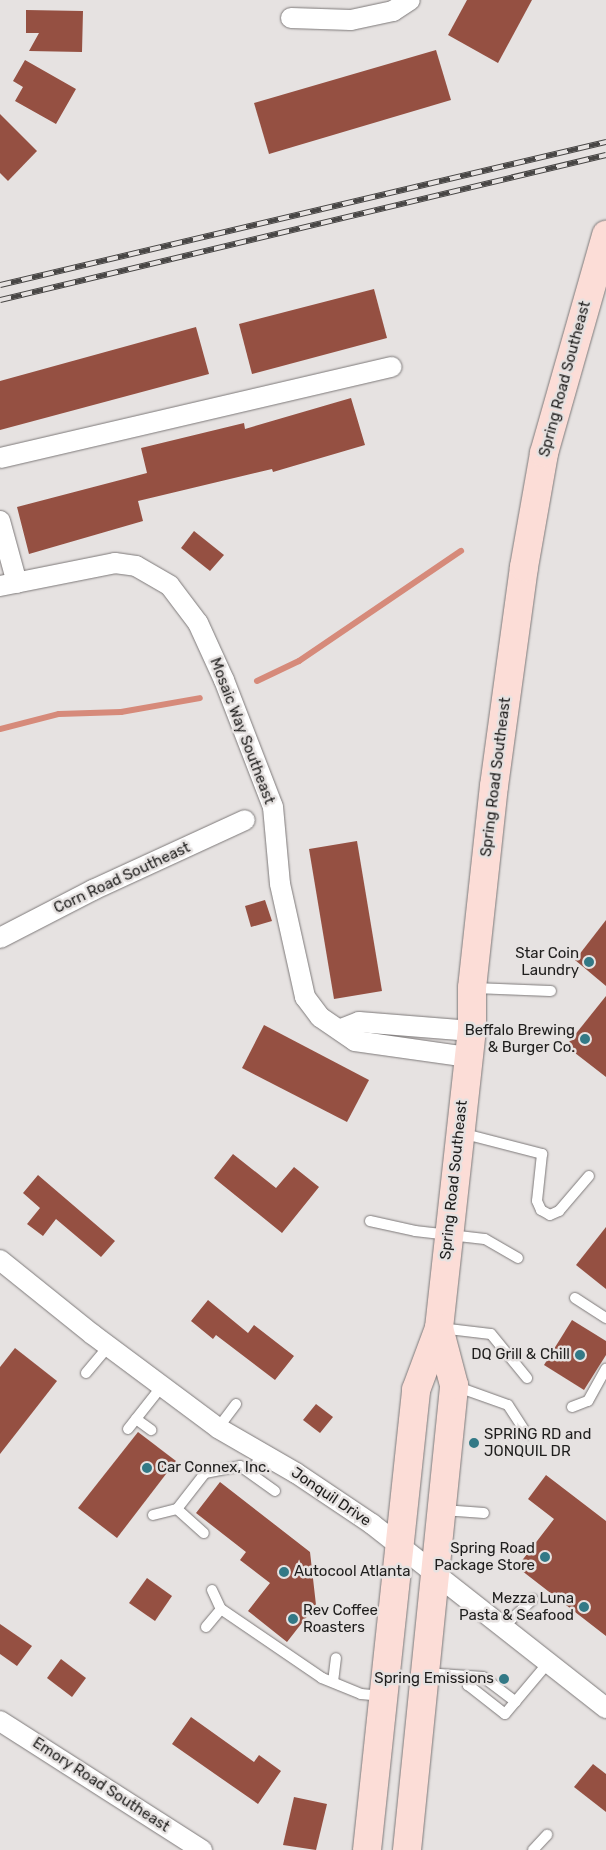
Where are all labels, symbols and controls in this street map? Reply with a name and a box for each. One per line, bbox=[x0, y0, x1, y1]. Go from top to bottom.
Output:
street label: Spring Road Southeast bbox=[536, 299, 594, 459]
street label: Mosaic Way Southeast bbox=[206, 655, 278, 807]
street label: Spring Road Southeast bbox=[477, 696, 515, 858]
street label: Corn Road Southeast bbox=[51, 838, 193, 918]
place label: Star Coin Laundry bbox=[515, 944, 579, 979]
marker: Star Coin Laundry bbox=[583, 956, 595, 968]
place label: Beffalo Brewing & Burger Co. bbox=[465, 1021, 575, 1056]
marker: Beffalo Brewing & Burger Co. bbox=[579, 1033, 591, 1045]
street label: Spring Road Southeast bbox=[437, 1099, 471, 1261]
place label: DQ Grill & Chill bbox=[471, 1346, 570, 1364]
marker: DQ Grill & Chill bbox=[574, 1349, 586, 1361]
place label: SPRING RD and JONQUIL DR bbox=[484, 1425, 591, 1460]
marker: SPRING RD and JONQUIL DR bbox=[468, 1437, 480, 1449]
place label: Car Connex, Inc. bbox=[157, 1459, 270, 1477]
marker: Car Connex, Inc. bbox=[141, 1462, 153, 1474]
street label: Jonquil Drive bbox=[288, 1464, 374, 1530]
place label: Spring Road Package Store bbox=[434, 1539, 535, 1574]
marker: Spring Road Package Store bbox=[539, 1551, 551, 1563]
place label: Autocool Atlanta bbox=[294, 1563, 411, 1581]
marker: Autocool Atlanta bbox=[278, 1566, 290, 1578]
place label: Mezza Luna Pasta & Seafood bbox=[459, 1589, 574, 1624]
place label: Rev Coffee Roasters bbox=[303, 1601, 378, 1636]
marker: Mezza Luna Pasta & Seafood bbox=[578, 1601, 590, 1613]
marker: Rev Coffee Roasters bbox=[287, 1613, 299, 1625]
place label: Spring Emissions bbox=[374, 1670, 494, 1688]
marker: Spring Emissions bbox=[498, 1673, 510, 1685]
street label: Emory Road Southeast bbox=[29, 1734, 173, 1836]

